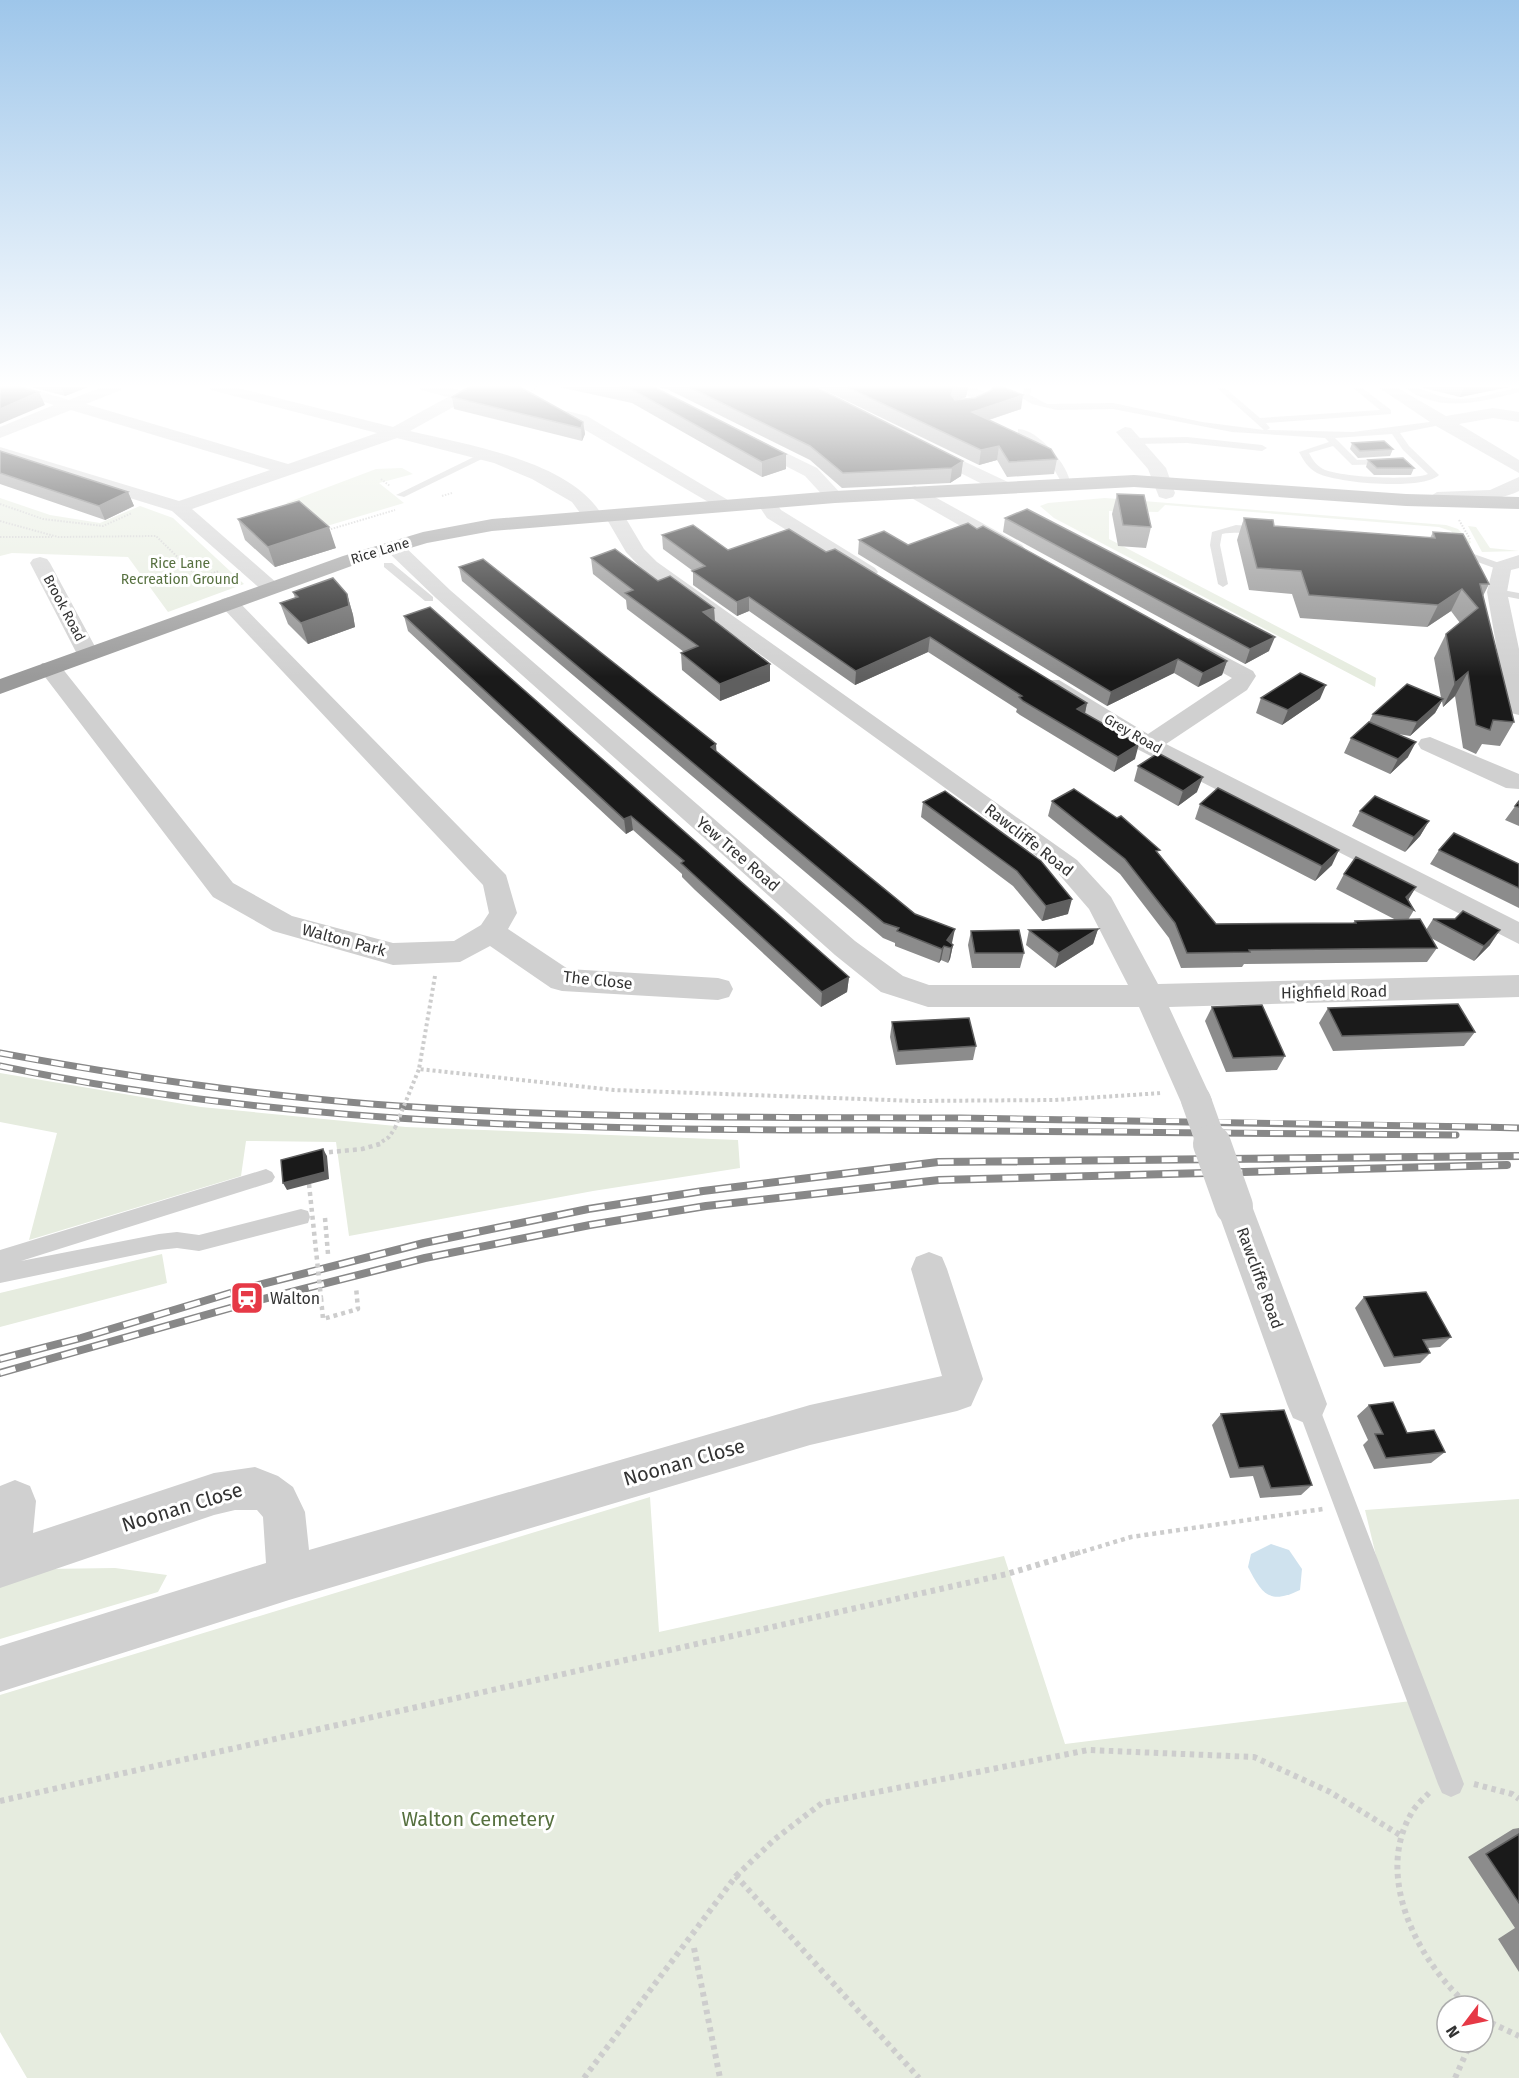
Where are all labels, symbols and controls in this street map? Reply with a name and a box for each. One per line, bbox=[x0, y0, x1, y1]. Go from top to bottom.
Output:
street label: Rice Lane bbox=[349, 534, 411, 568]
park label: Rice Lane Recreation Ground bbox=[121, 555, 239, 588]
street label: Brook Road bbox=[39, 572, 89, 644]
street label: Grey Road bbox=[1101, 711, 1165, 757]
street label: Rawcliffe Road bbox=[981, 800, 1077, 880]
street label: Yew Tree Road bbox=[692, 813, 784, 895]
street label: Walton Park bbox=[300, 920, 389, 961]
street label: The Close bbox=[562, 967, 634, 993]
street label: Highfield Road bbox=[1281, 982, 1387, 1002]
street label: Rawcliffe Road bbox=[1233, 1225, 1287, 1331]
station icon: Walton bbox=[229, 1280, 265, 1316]
place label: Walton bbox=[270, 1289, 320, 1308]
street label: Noonan Close bbox=[620, 1433, 748, 1491]
street label: Noonan Close bbox=[119, 1477, 245, 1537]
park label: Walton Cemetery bbox=[401, 1807, 555, 1831]
north arrow bbox=[1435, 1994, 1495, 2054]
text: N bbox=[1442, 2022, 1464, 2041]

